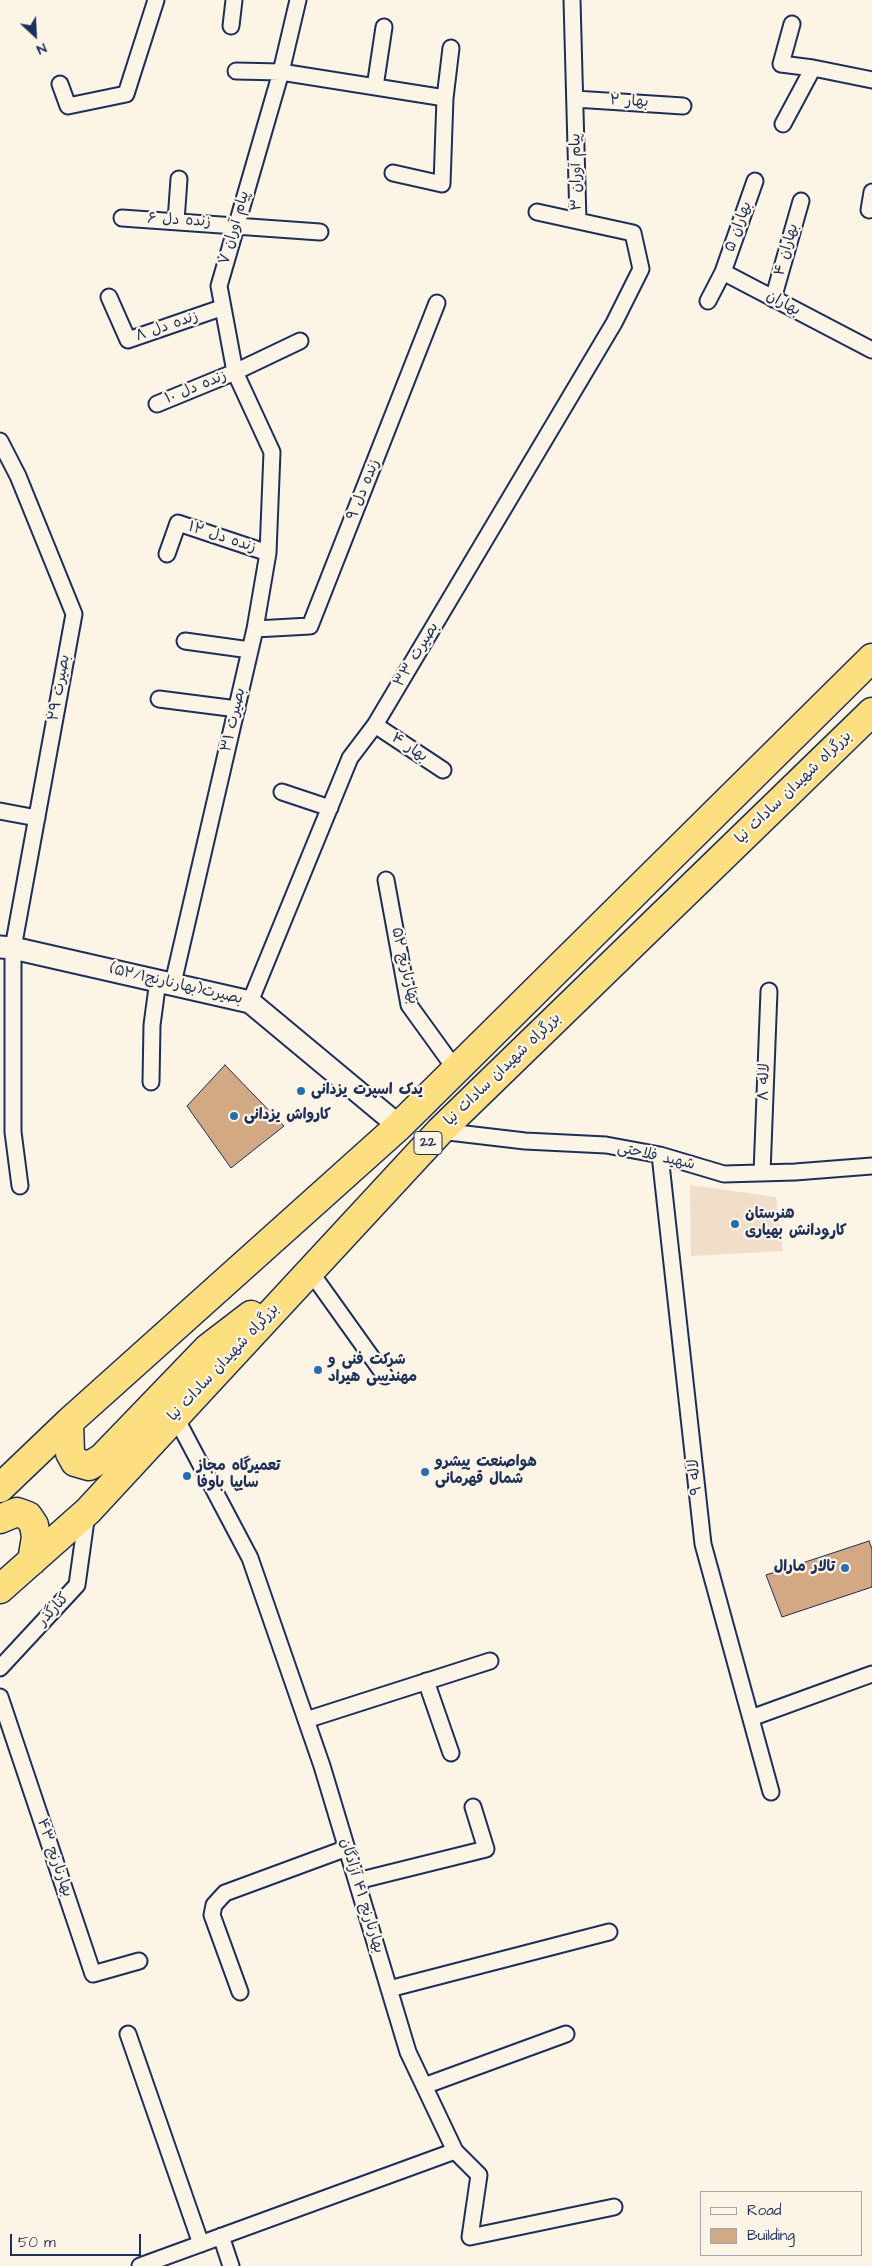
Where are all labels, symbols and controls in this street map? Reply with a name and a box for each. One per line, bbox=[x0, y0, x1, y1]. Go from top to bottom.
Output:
north arrow bbox=[10, 10, 60, 60]
text: N bbox=[33, 38, 50, 60]
street label: بهار ۲ bbox=[609, 92, 649, 112]
street label: پیام آوران ۳ bbox=[567, 133, 587, 211]
street label: پیام آوران ۷ bbox=[216, 189, 254, 267]
street label: بهاران ۵ bbox=[722, 199, 756, 255]
street label: زنده دل ۶ bbox=[147, 210, 211, 232]
street label: بهاران ۴ bbox=[771, 222, 803, 278]
street label: بهاران bbox=[763, 288, 803, 320]
street label: زنده دل ۸ bbox=[133, 308, 201, 346]
street label: زنده دل ۱۰ bbox=[162, 367, 230, 409]
street label: زنده دل ۹ bbox=[344, 457, 384, 523]
street label: زنده دل ۱۲ bbox=[186, 519, 258, 557]
street label: بصیرت ۳۳ bbox=[391, 619, 443, 691]
street label: بصیرت ۲۹ bbox=[45, 653, 75, 723]
street label: بصیرت ۳۱ bbox=[218, 686, 250, 754]
street label: بزرگراه شهیدان سادات نیا bbox=[732, 728, 856, 848]
street label: بهار ۴ bbox=[387, 729, 431, 767]
street label: بهارنارنج ۵۲ bbox=[386, 926, 422, 1006]
street label: بصیرت(بهارنارنج۵۲/۱) bbox=[108, 961, 244, 1009]
street label: بزرگراه شهیدان سادات نیا bbox=[441, 1010, 565, 1130]
street label: لاله ۸ bbox=[755, 1063, 775, 1101]
place label: یدک اسپرت یزدانی bbox=[311, 1082, 423, 1100]
marker: یدک اسپرت یزدانی bbox=[295, 1085, 307, 1097]
place label: کارواش یزدانی bbox=[244, 1107, 331, 1125]
marker: کارواش یزدانی bbox=[228, 1110, 240, 1122]
road number: 22 bbox=[414, 1132, 442, 1154]
street label: شهید فلاحتی bbox=[615, 1139, 697, 1175]
place label: هنرستان کارودانش بهیاری bbox=[745, 1206, 847, 1241]
marker: هنرستان کارودانش بهیاری bbox=[729, 1218, 741, 1230]
street label: بزرگراه شهیدان سادات نیا bbox=[165, 1300, 283, 1426]
place label: شرکت فنی و مهندسی هیراد bbox=[328, 1352, 417, 1387]
marker: شرکت فنی و مهندسی هیراد bbox=[312, 1364, 324, 1376]
place label: هواصنعت پیشرو شمال قهرمانی bbox=[435, 1454, 537, 1489]
place label: تعمیرگاه مجاز سایپا باوفا bbox=[197, 1458, 280, 1493]
street label: لاله ۹ bbox=[685, 1458, 707, 1496]
marker: هواصنعت پیشرو شمال قهرمانی bbox=[419, 1466, 431, 1478]
marker: تعمیرگاه مجاز سایپا باوفا bbox=[181, 1470, 193, 1482]
place label: تالار مارال bbox=[774, 1559, 835, 1577]
marker: تالار مارال bbox=[839, 1562, 851, 1574]
street label: کنارگذر bbox=[34, 1590, 74, 1630]
street label: بهارنارنج ۴۳ bbox=[32, 1816, 76, 1900]
street label: بهارنارنج ۴۱ آزادگان bbox=[335, 1836, 387, 1956]
legend bbox=[700, 2191, 862, 2256]
text: Road bbox=[747, 2200, 781, 2221]
scale bar bbox=[12, 2224, 144, 2256]
text: Building bbox=[747, 2225, 795, 2246]
text: 50 m bbox=[18, 2232, 56, 2253]

